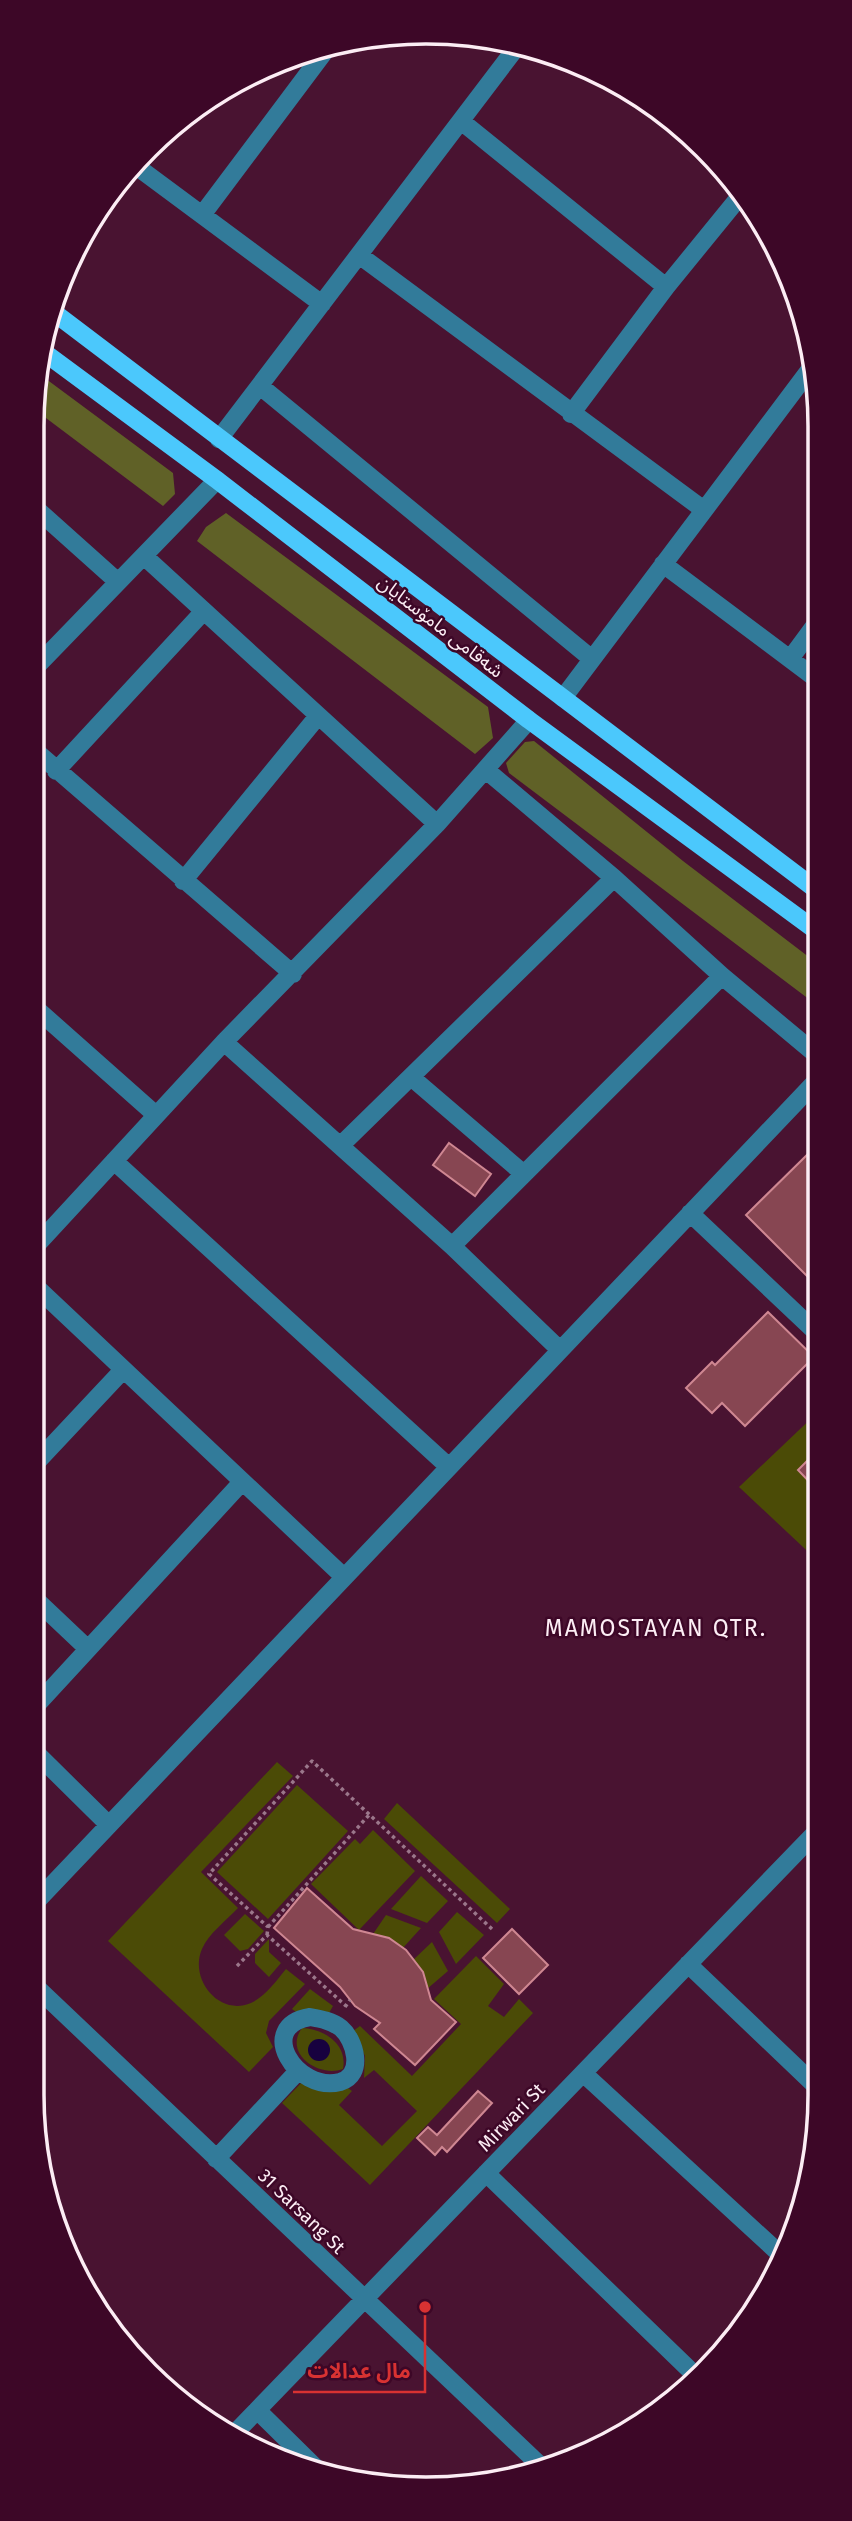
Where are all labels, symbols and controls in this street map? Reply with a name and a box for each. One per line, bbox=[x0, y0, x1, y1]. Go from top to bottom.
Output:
street label: شەقامی مامۆستایان bbox=[373, 570, 508, 683]
district label: MAMOSTAYAN QTR. bbox=[545, 1614, 767, 1642]
street label: Mirwari St bbox=[473, 2078, 550, 2156]
street label: 31 Sarsang St bbox=[253, 2164, 350, 2259]
callout: مال عدالات bbox=[293, 2350, 425, 2392]
text: مال عدالات bbox=[307, 2358, 411, 2384]

